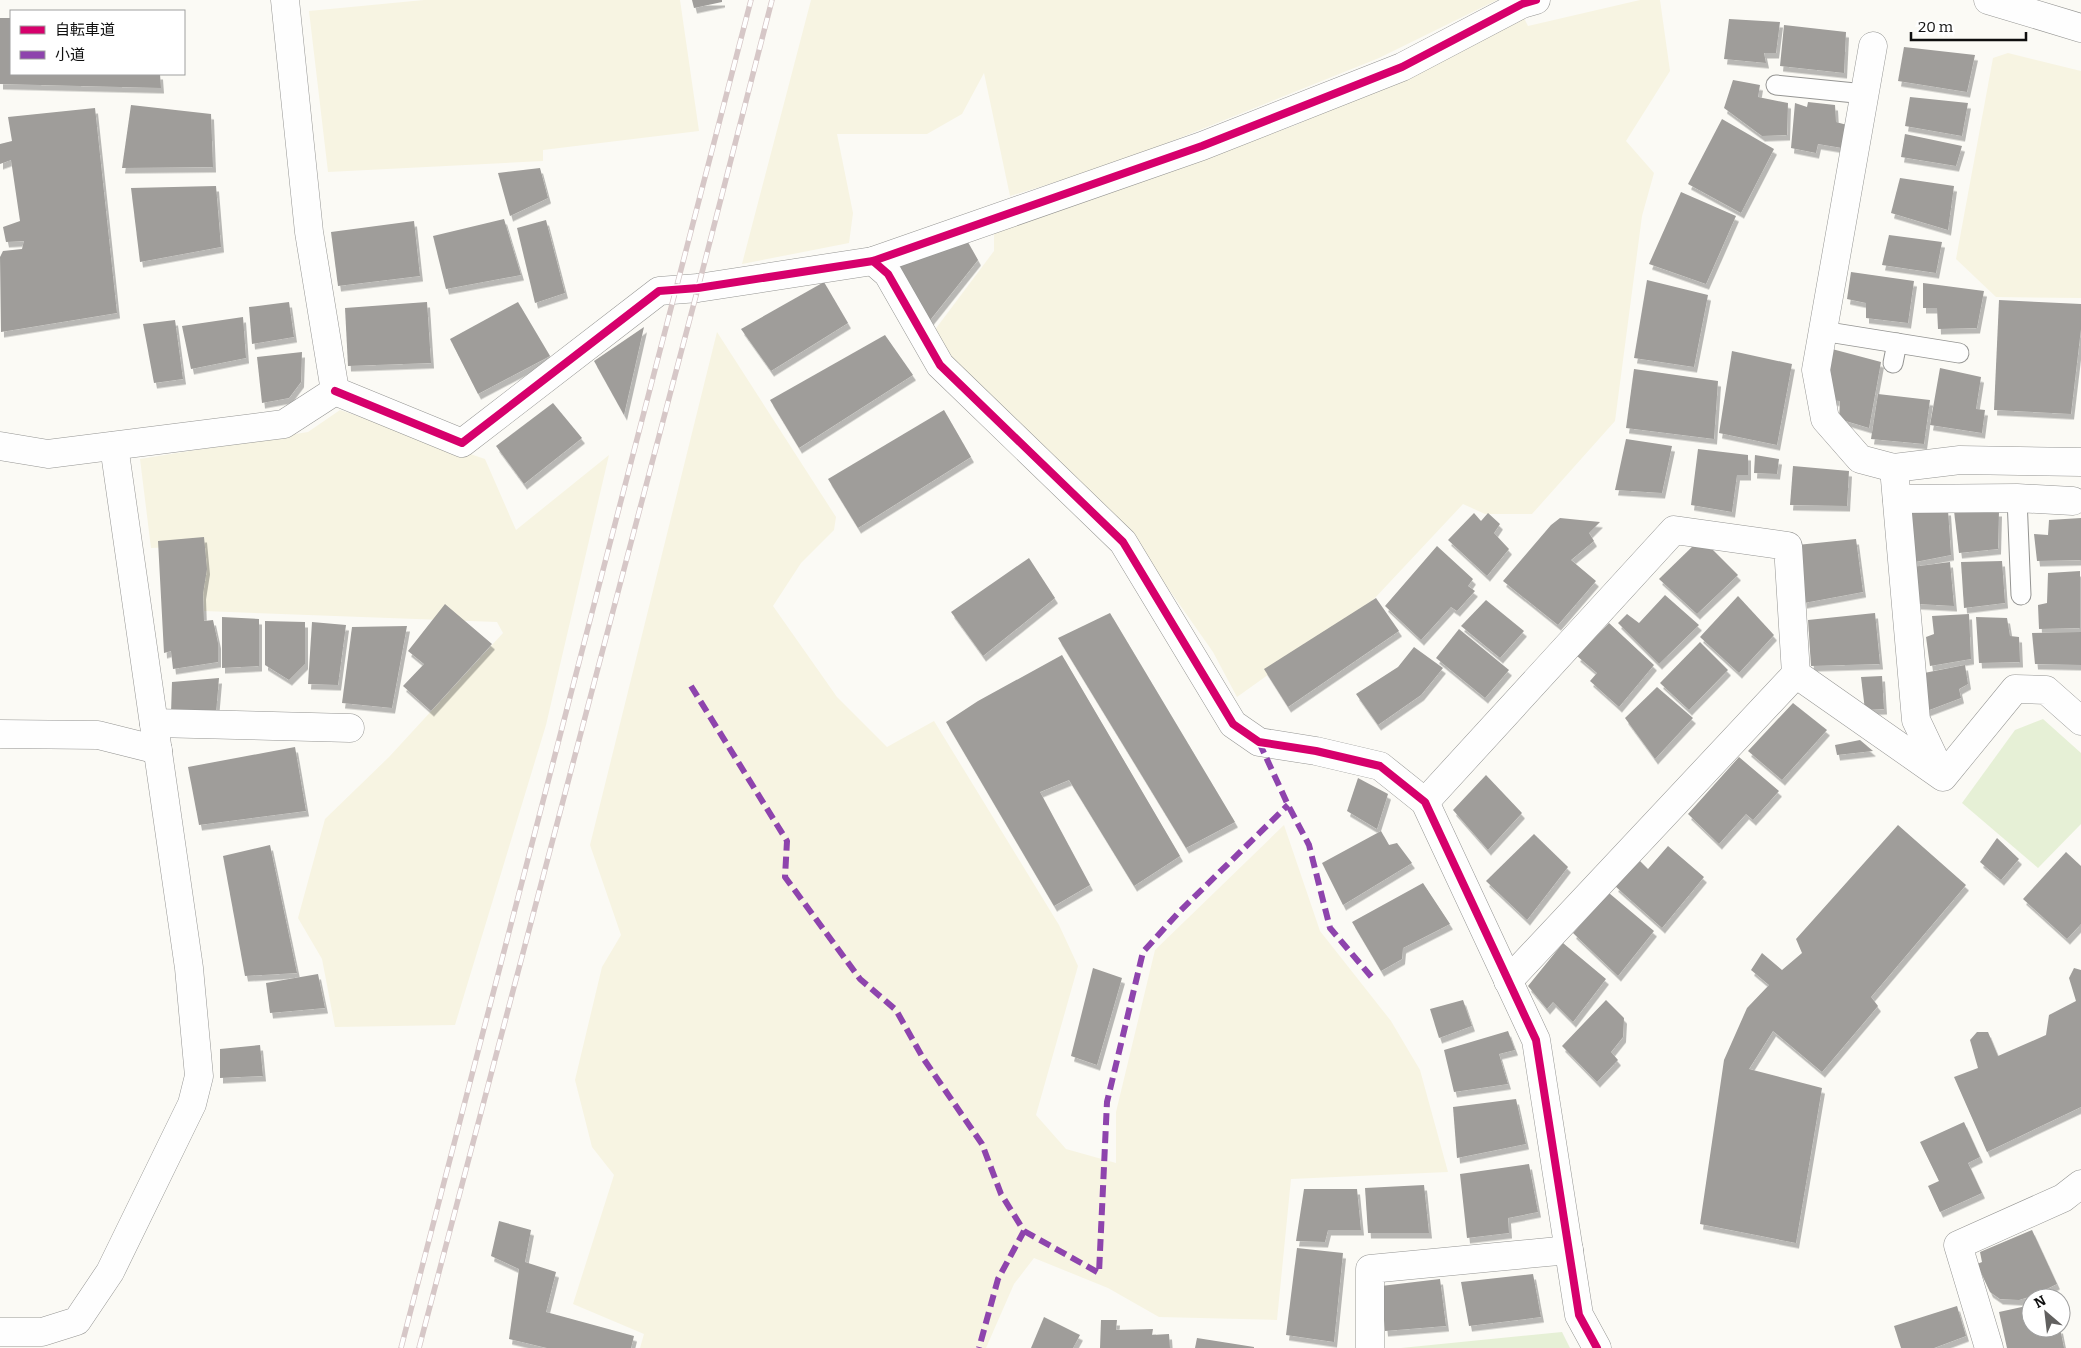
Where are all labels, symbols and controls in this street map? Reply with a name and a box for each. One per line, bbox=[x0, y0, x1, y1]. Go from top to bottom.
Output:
legend bbox=[10, 10, 185, 75]
scale bar bbox=[1911, 10, 2026, 42]
text: 20 m bbox=[1918, 18, 1954, 36]
text: 自転車道 bbox=[55, 21, 115, 39]
text: 小道 bbox=[55, 46, 85, 64]
north arrow bbox=[2021, 1288, 2071, 1338]
text: N bbox=[2031, 1292, 2049, 1312]

